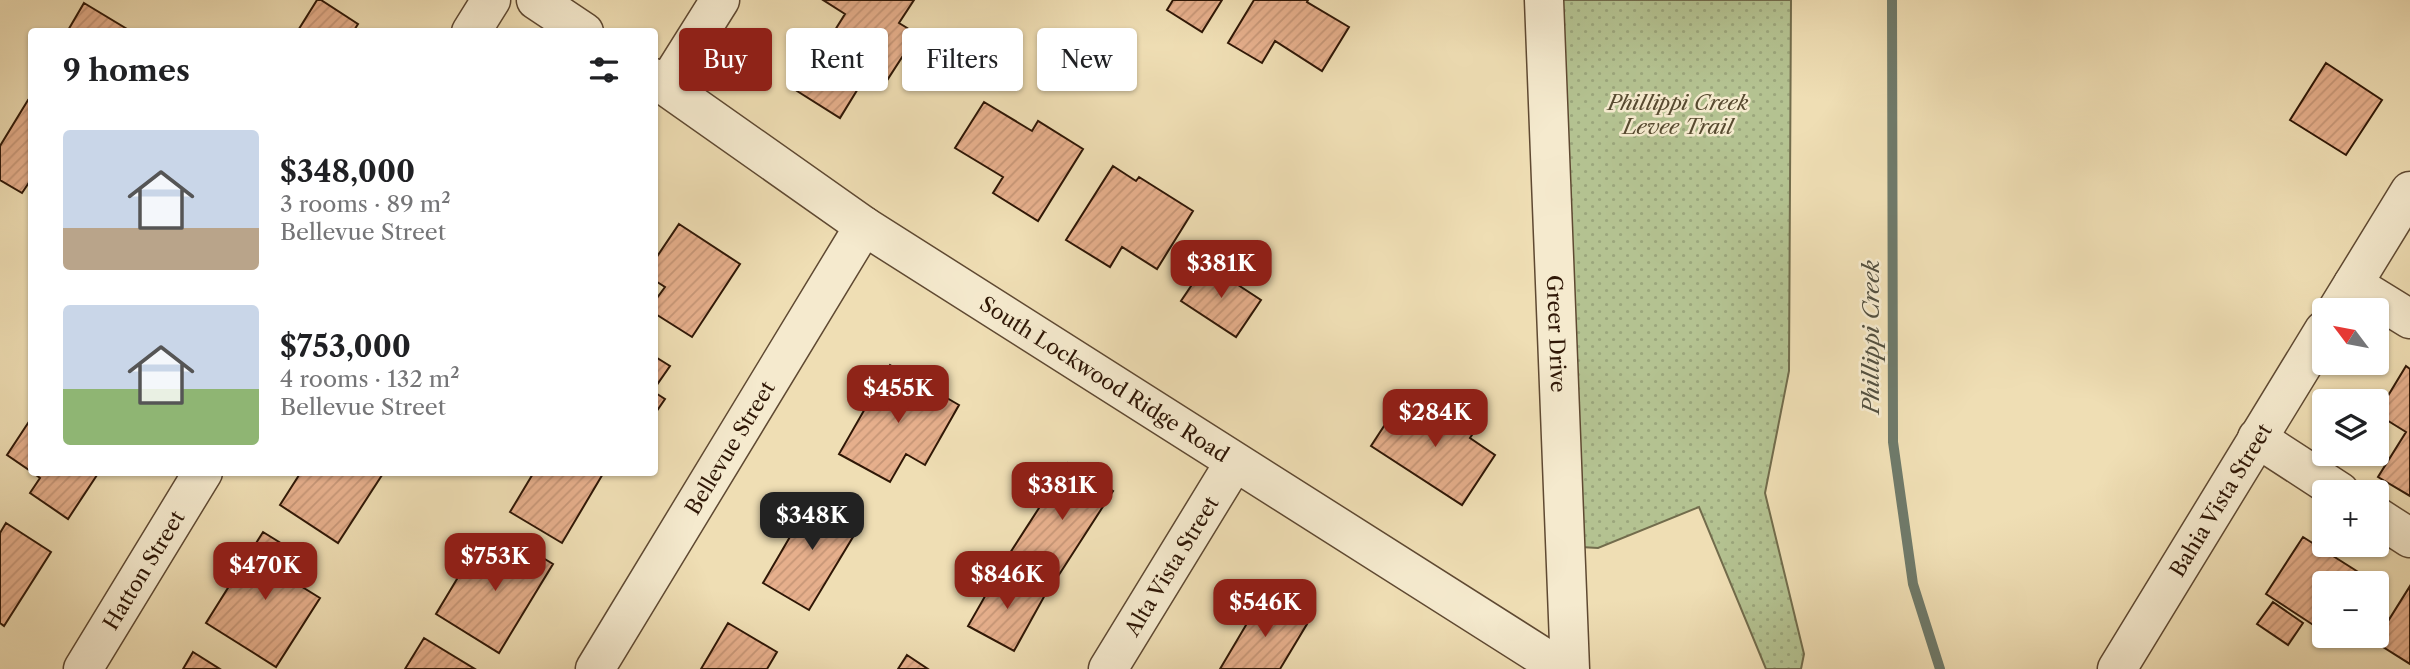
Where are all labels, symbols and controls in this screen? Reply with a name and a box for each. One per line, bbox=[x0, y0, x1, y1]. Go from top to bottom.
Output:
chip: Buy bbox=[679, 28, 772, 91]
chip: Rent bbox=[786, 28, 888, 91]
chip: Filters bbox=[902, 28, 1023, 91]
chip: New bbox=[1037, 28, 1137, 91]
icon: filters bbox=[585, 51, 623, 89]
text: 9 homes bbox=[63, 52, 190, 89]
park label: Phillippi Creek Levee Trail bbox=[1606, 90, 1748, 139]
text: $348,000 bbox=[280, 153, 415, 190]
icon: home bbox=[119, 158, 203, 242]
text: 3 rooms · 89 m² bbox=[280, 190, 451, 218]
text: Bellevue Street bbox=[280, 218, 446, 246]
pin: $381K bbox=[1172, 240, 1270, 300]
text: $381K bbox=[1187, 249, 1255, 277]
water label: Phillippi Creek bbox=[1857, 260, 1885, 416]
street label: Greer Drive bbox=[1542, 274, 1572, 393]
street label: South Lockwood Ridge Road bbox=[976, 291, 1234, 467]
north arrow bbox=[2312, 298, 2389, 374]
map controls bbox=[2312, 298, 2389, 648]
text: $753,000 bbox=[280, 328, 411, 365]
icon: home bbox=[119, 333, 203, 417]
text: 4 rooms · 132 m² bbox=[280, 365, 460, 393]
pin: $455K bbox=[849, 366, 947, 425]
text: $455K bbox=[863, 374, 933, 402]
street label: Bellevue Street bbox=[679, 376, 780, 519]
button: layers bbox=[2312, 389, 2389, 466]
pin: $284K bbox=[1386, 390, 1484, 449]
text: Bellevue Street bbox=[280, 393, 446, 421]
text: $284K bbox=[1399, 398, 1471, 426]
street label: Bahia Vista Street bbox=[2164, 418, 2277, 581]
pin: $381K bbox=[1013, 462, 1111, 522]
text: $381K bbox=[1028, 471, 1096, 499]
button: + bbox=[2312, 480, 2389, 557]
street label: Alta Vista Street bbox=[1118, 491, 1224, 641]
pin: $348K bbox=[763, 492, 861, 552]
text: $348K bbox=[776, 501, 848, 529]
street label: Hatton Street bbox=[98, 505, 189, 634]
pin: $753K bbox=[446, 534, 544, 593]
pin: $470K bbox=[216, 542, 314, 602]
text: $753K bbox=[461, 542, 529, 570]
text: $470K bbox=[229, 551, 301, 579]
pin: $846K bbox=[958, 552, 1056, 611]
text: $846K bbox=[971, 560, 1043, 588]
button: − bbox=[2312, 571, 2389, 648]
pin: $546K bbox=[1216, 580, 1314, 639]
text: $546K bbox=[1229, 588, 1301, 616]

